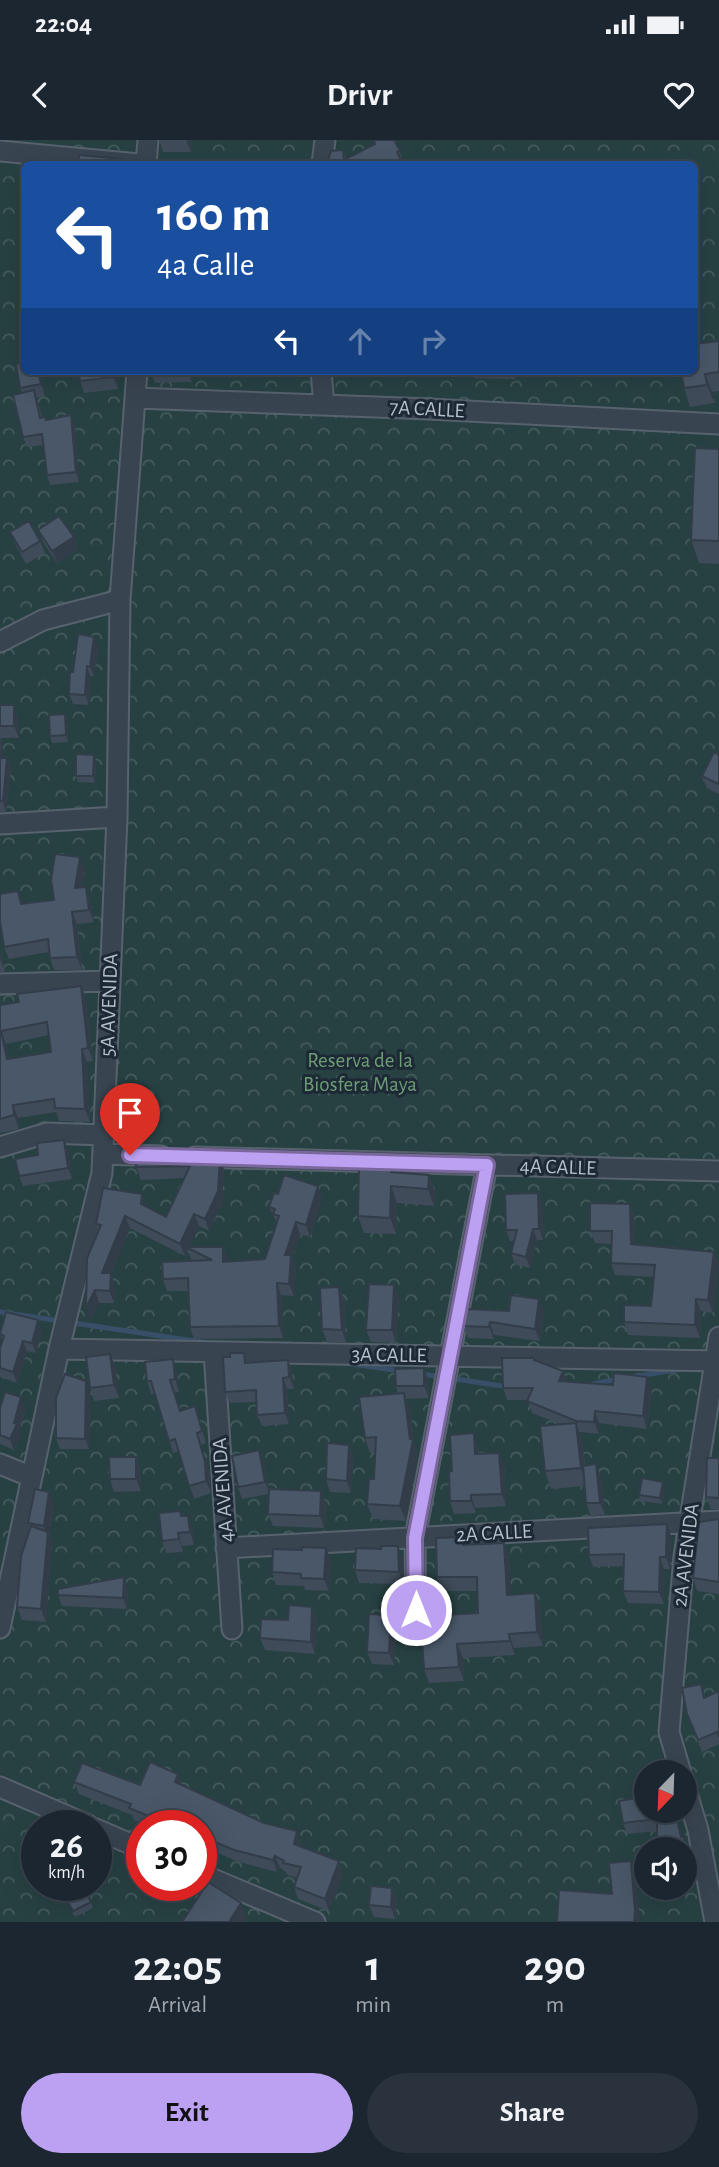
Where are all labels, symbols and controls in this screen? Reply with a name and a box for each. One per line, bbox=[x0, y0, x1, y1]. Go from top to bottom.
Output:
text: 22:04 bbox=[35, 11, 92, 37]
icon: back bbox=[21, 76, 59, 114]
icon: heart bbox=[660, 76, 698, 114]
text: Drivr bbox=[327, 79, 392, 111]
icon: left bbox=[42, 189, 133, 280]
text: 160 m bbox=[157, 191, 271, 240]
text: 4a Calle bbox=[157, 249, 254, 281]
icon: left bbox=[268, 322, 306, 360]
icon: ahead bbox=[341, 322, 379, 360]
icon: right bbox=[414, 322, 452, 360]
street label: 7A CALLE bbox=[389, 397, 465, 421]
street label: 5A AVENIDA bbox=[97, 953, 121, 1057]
park label: Reserva de la Biosfera Maya bbox=[303, 1050, 417, 1095]
pin bbox=[100, 1083, 160, 1155]
icon: arrive bbox=[111, 1094, 149, 1132]
street label: 4A CALLE bbox=[519, 1155, 597, 1179]
street label: 3A CALLE bbox=[351, 1344, 427, 1366]
street label: 4A AVENIDA bbox=[209, 1437, 237, 1543]
street label: 2A AVENIDA bbox=[669, 1502, 703, 1608]
street label: 2A CALLE bbox=[456, 1521, 532, 1545]
position arrow bbox=[379, 1573, 453, 1647]
north arrow bbox=[634, 1760, 696, 1824]
map controls bbox=[634, 1760, 697, 1900]
speed limit sign: 30 bbox=[126, 1810, 217, 1901]
text: 26 bbox=[50, 1829, 83, 1864]
button: sound bbox=[634, 1837, 697, 1900]
text: km/h bbox=[48, 1864, 85, 1882]
text: 22:05 bbox=[133, 1946, 222, 1988]
text: 1 bbox=[366, 1946, 381, 1988]
text: 290 bbox=[524, 1946, 586, 1988]
text: Arrival bbox=[148, 1994, 207, 2017]
text: min bbox=[355, 1994, 391, 2017]
text: m bbox=[546, 1994, 564, 2017]
button: Exit bbox=[21, 2073, 353, 2153]
button: Share bbox=[367, 2073, 698, 2153]

